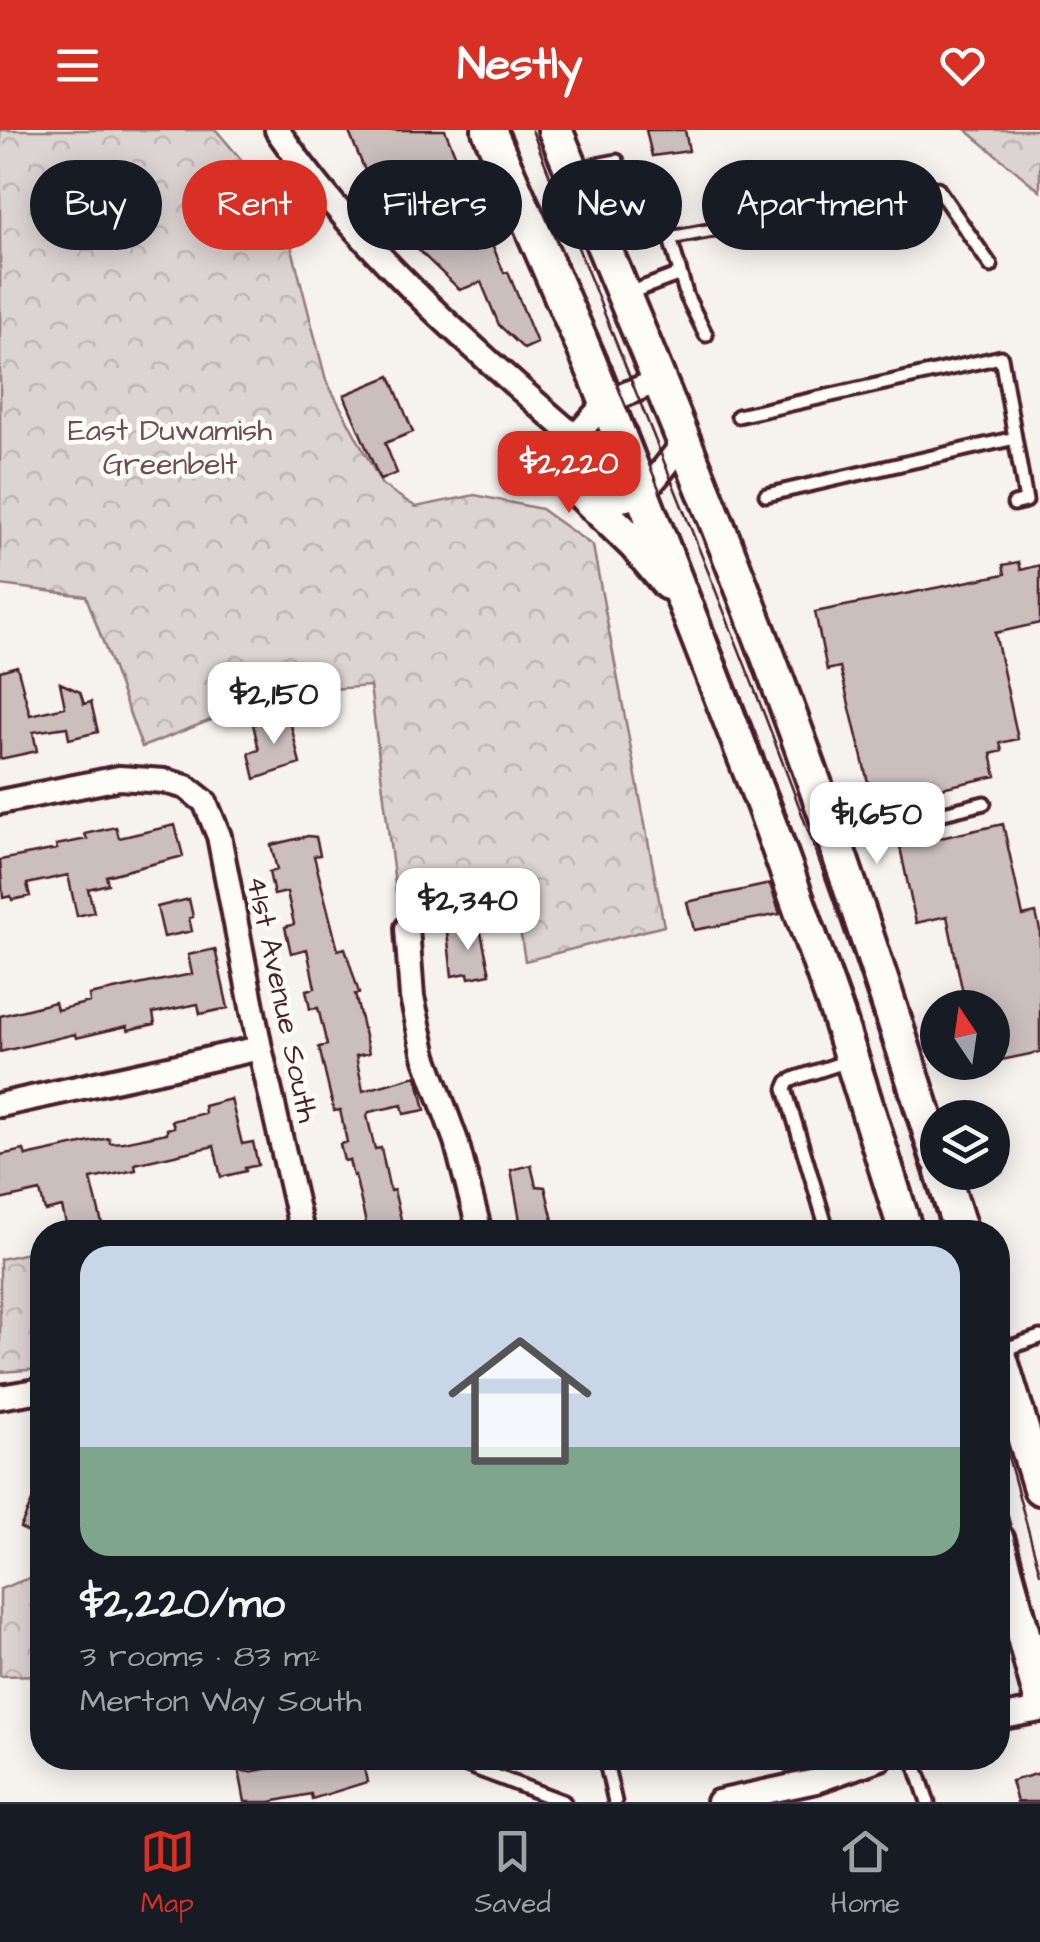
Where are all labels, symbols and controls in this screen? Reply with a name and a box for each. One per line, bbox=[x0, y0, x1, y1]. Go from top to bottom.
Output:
text: Nestly bbox=[457, 34, 583, 96]
icon: menu bbox=[50, 38, 105, 93]
icon: heart bbox=[935, 38, 990, 93]
chip: Buy bbox=[30, 160, 162, 250]
chip: Rent bbox=[182, 160, 327, 250]
chip: Filters bbox=[347, 160, 522, 250]
chip: New bbox=[542, 160, 682, 250]
chip: Apartment bbox=[702, 160, 943, 250]
park label: East Duwamish Greenbelt bbox=[68, 410, 272, 486]
pin: $2,220 bbox=[488, 431, 650, 516]
text: $2,220 bbox=[520, 441, 618, 486]
pin: $2,150 bbox=[193, 662, 355, 747]
text: $2,150 bbox=[230, 672, 318, 717]
pin: $1,650 bbox=[796, 782, 958, 867]
text: $1,650 bbox=[832, 792, 922, 837]
pin: $2,340 bbox=[387, 868, 549, 953]
street label: 41st Avenue South bbox=[235, 872, 329, 1126]
text: $2,340 bbox=[418, 878, 518, 923]
north arrow bbox=[920, 990, 1010, 1080]
map controls bbox=[920, 990, 1010, 1190]
button: layers bbox=[920, 1100, 1010, 1190]
icon: home bbox=[430, 1311, 610, 1491]
text: $2,220/mo bbox=[80, 1576, 285, 1634]
text: 3 rooms · 83 m² bbox=[80, 1634, 321, 1679]
text: Merton Way South bbox=[80, 1679, 362, 1724]
tab: Map bbox=[140, 1824, 195, 1923]
tab: Saved bbox=[475, 1824, 551, 1923]
tab: Home bbox=[830, 1824, 900, 1923]

